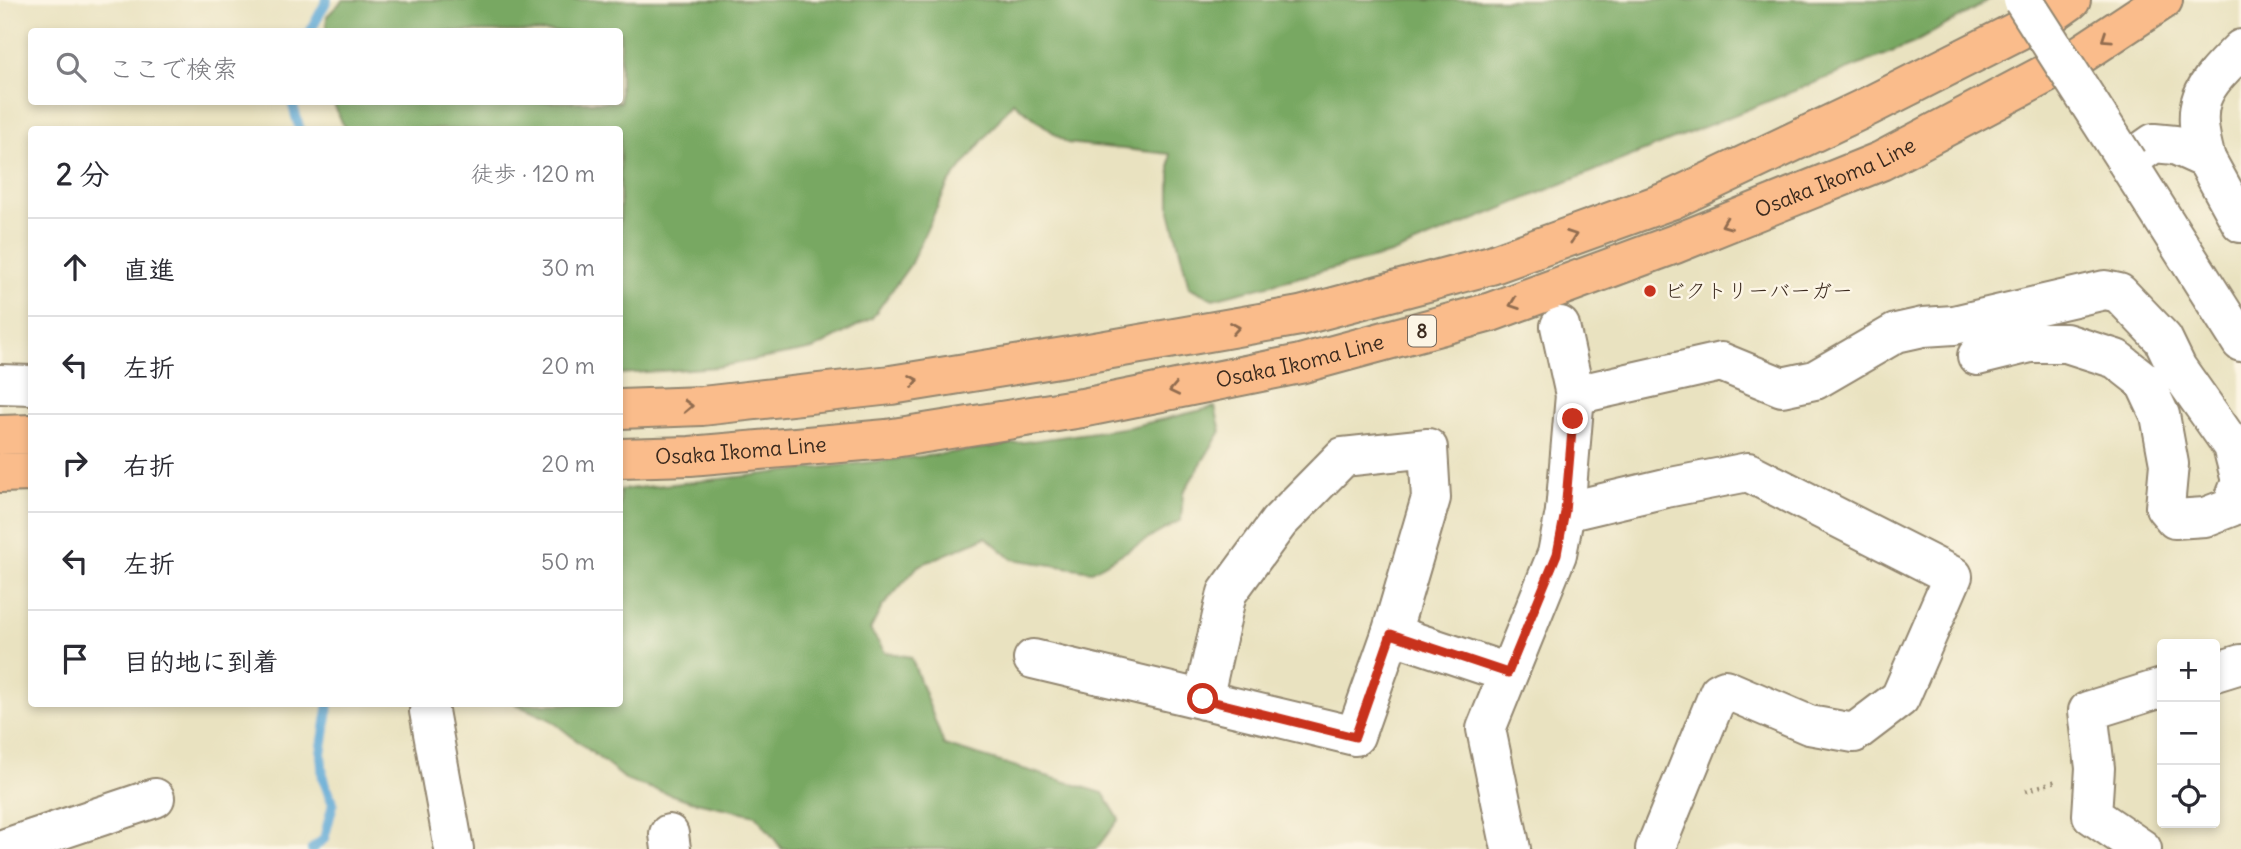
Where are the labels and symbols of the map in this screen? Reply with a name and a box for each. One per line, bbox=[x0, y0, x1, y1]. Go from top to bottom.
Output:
one-way arrow bbox=[2101, 30, 2114, 42]
street label: Osaka Ikoma Line bbox=[1751, 131, 1920, 223]
one-way arrow bbox=[1721, 215, 1733, 229]
one-way arrow bbox=[1565, 230, 1577, 244]
place label: ビクトリーバーガー bbox=[1664, 277, 1853, 304]
marker: ビクトリーバーガー bbox=[1642, 283, 1658, 299]
one-way arrow bbox=[1508, 296, 1520, 310]
road number: 8 bbox=[1408, 316, 1436, 346]
one-way arrow bbox=[1229, 321, 1241, 336]
street label: Osaka Ikoma Line bbox=[1213, 328, 1387, 394]
one-way arrow bbox=[908, 374, 920, 389]
one-way arrow bbox=[1168, 381, 1180, 396]
one-way arrow bbox=[682, 399, 693, 414]
route end bbox=[1557, 403, 1588, 434]
street label: Osaka Ikoma Line bbox=[655, 430, 828, 470]
route start bbox=[1187, 683, 1218, 714]

